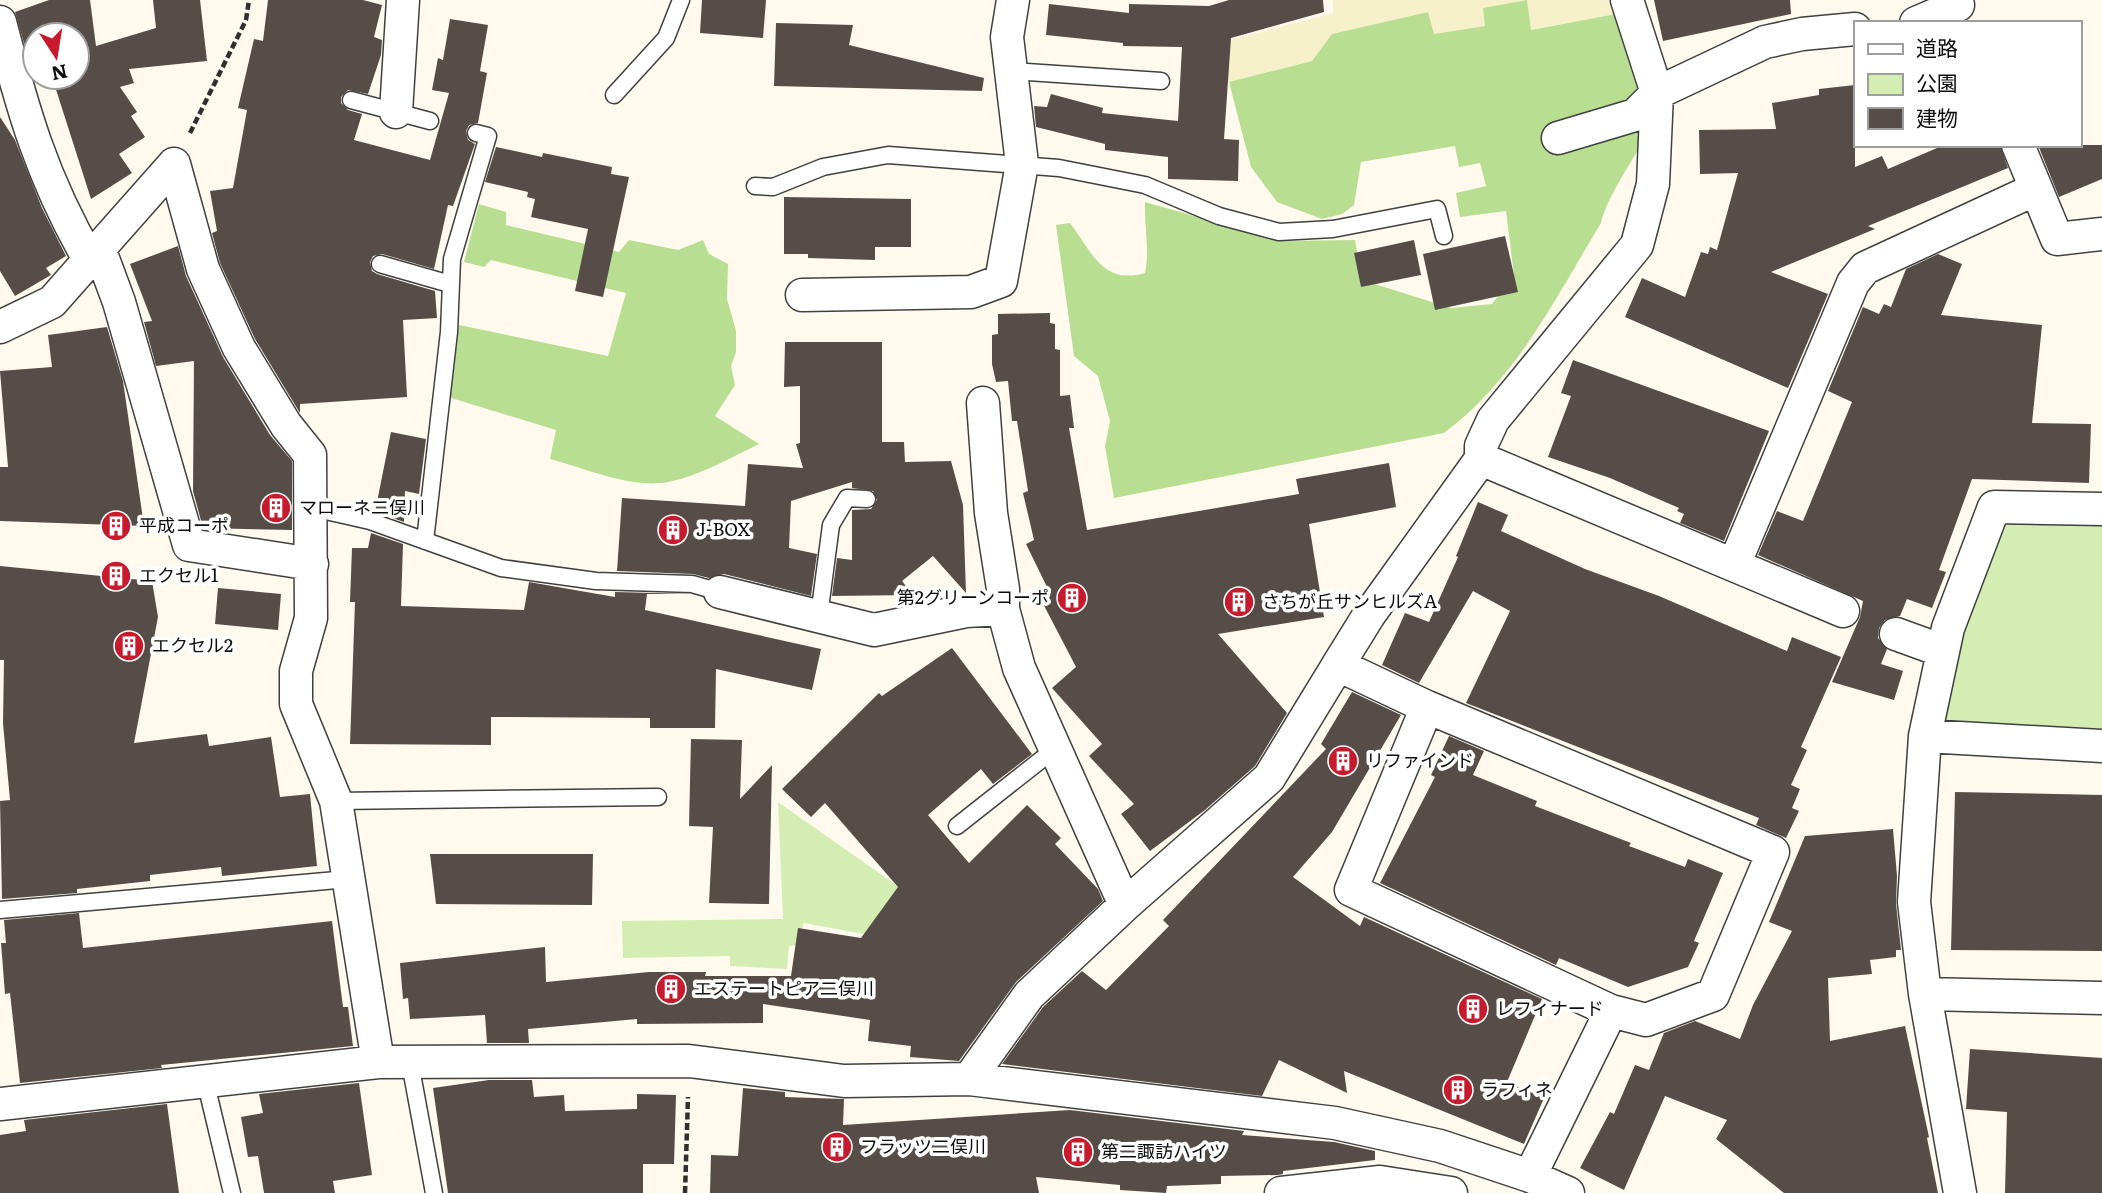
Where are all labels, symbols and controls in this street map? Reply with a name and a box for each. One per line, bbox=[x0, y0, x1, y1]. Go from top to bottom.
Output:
north arrow bbox=[21, 21, 91, 91]
legend bbox=[1854, 21, 2081, 147]
text: 道路 bbox=[1916, 31, 1958, 62]
text: N bbox=[49, 58, 70, 89]
text: 公園 bbox=[1916, 66, 1958, 97]
text: 建物 bbox=[1916, 101, 1958, 132]
building icon: マローネ二俣川 bbox=[259, 491, 293, 525]
place label: マローネ二俣川 bbox=[299, 493, 425, 520]
building icon: 平成コーポ bbox=[99, 509, 133, 543]
place label: 平成コーポ bbox=[139, 511, 229, 538]
building icon: J-BOX bbox=[656, 513, 690, 547]
place label: J-BOX bbox=[696, 515, 750, 542]
building icon: エクセル1 bbox=[99, 559, 133, 593]
place label: エクセル1 bbox=[139, 561, 218, 588]
building icon: 第2グリーンコーポ bbox=[1055, 581, 1089, 615]
place label: 第2グリーンコーポ bbox=[897, 583, 1049, 610]
building icon: さちが丘サンヒルズA bbox=[1222, 585, 1256, 619]
place label: さちが丘サンヒルズA bbox=[1262, 587, 1437, 614]
building icon: エクセル2 bbox=[112, 629, 146, 663]
place label: エクセル2 bbox=[152, 631, 233, 658]
building icon: リファインド bbox=[1326, 744, 1360, 778]
place label: リファインド bbox=[1366, 746, 1474, 773]
building icon: エステートピア二俣川 bbox=[654, 972, 688, 1006]
place label: エステートピア二俣川 bbox=[694, 974, 874, 1001]
building icon: レフィナード bbox=[1456, 992, 1490, 1026]
place label: レフィナード bbox=[1496, 994, 1604, 1021]
building icon: ラフィネ bbox=[1441, 1073, 1475, 1107]
place label: ラフィネ bbox=[1481, 1075, 1553, 1102]
building icon: フラッツ二俣川 bbox=[820, 1130, 854, 1164]
place label: フラッツ二俣川 bbox=[860, 1132, 986, 1159]
building icon: 第二諏訪ハイツ bbox=[1061, 1135, 1095, 1169]
place label: 第二諏訪ハイツ bbox=[1101, 1137, 1227, 1164]

